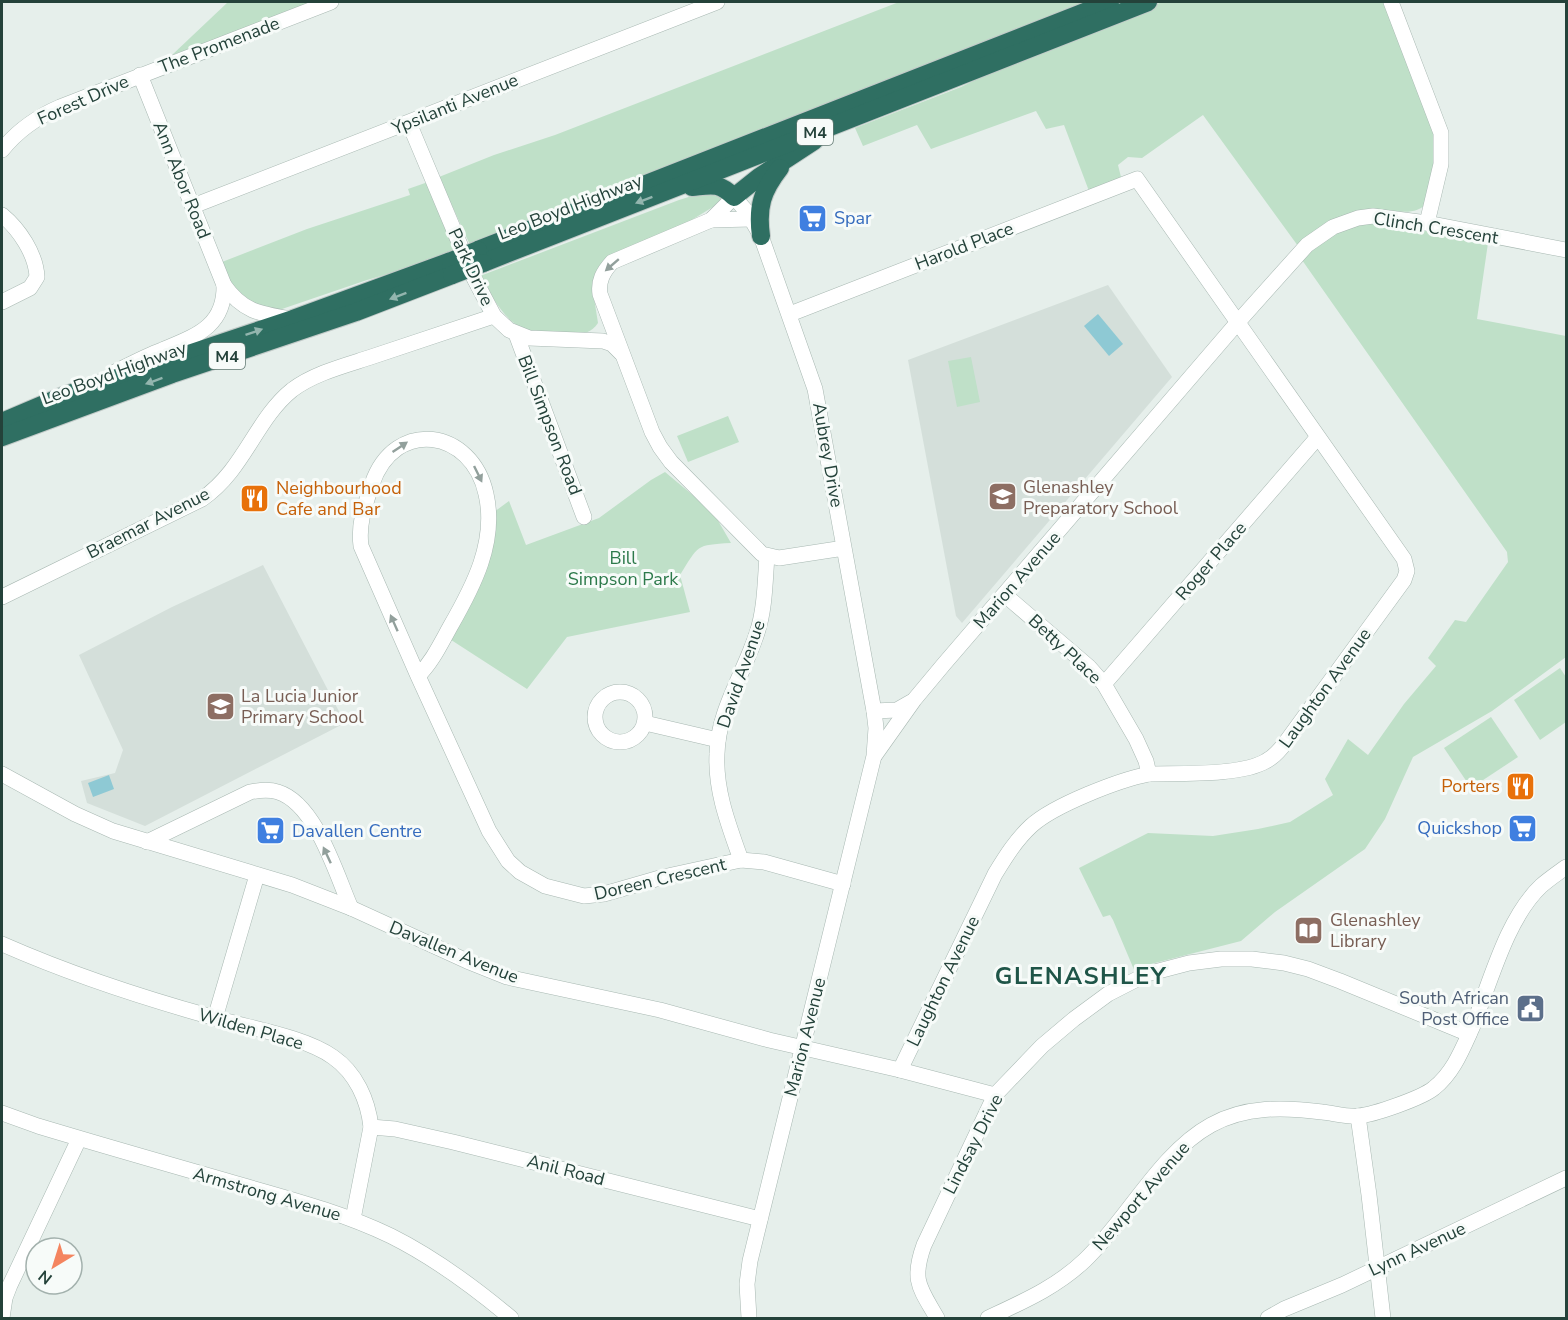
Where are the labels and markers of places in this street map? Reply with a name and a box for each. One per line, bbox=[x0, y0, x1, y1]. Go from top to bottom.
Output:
supermarket icon: Spar bbox=[797, 202, 829, 234]
place label: Spar bbox=[834, 206, 872, 230]
place label: Glenashley Preparatory School bbox=[1023, 475, 1179, 520]
place label: Neighbourhood Cafe and Bar bbox=[276, 476, 402, 521]
school or university icon: Glenashley Preparatory School bbox=[986, 481, 1018, 513]
restaurant icon: Neighbourhood Cafe and Bar bbox=[239, 482, 271, 514]
place label: La Lucia Junior Primary School bbox=[241, 684, 364, 729]
school or university icon: La Lucia Junior Primary School bbox=[204, 690, 236, 722]
restaurant icon: Porters bbox=[1505, 770, 1537, 802]
place label: Porters bbox=[1441, 774, 1500, 798]
supermarket icon: Quickshop bbox=[1507, 812, 1539, 844]
supermarket icon: Davallen Centre bbox=[255, 815, 287, 847]
place label: Quickshop bbox=[1417, 816, 1502, 840]
place label: Davallen Centre bbox=[292, 819, 422, 843]
place label: Glenashley Library bbox=[1330, 908, 1421, 953]
library icon: Glenashley Library bbox=[1293, 914, 1325, 946]
place label: South African Post Office bbox=[1399, 986, 1509, 1031]
public building icon: South African Post Office bbox=[1514, 992, 1546, 1024]

